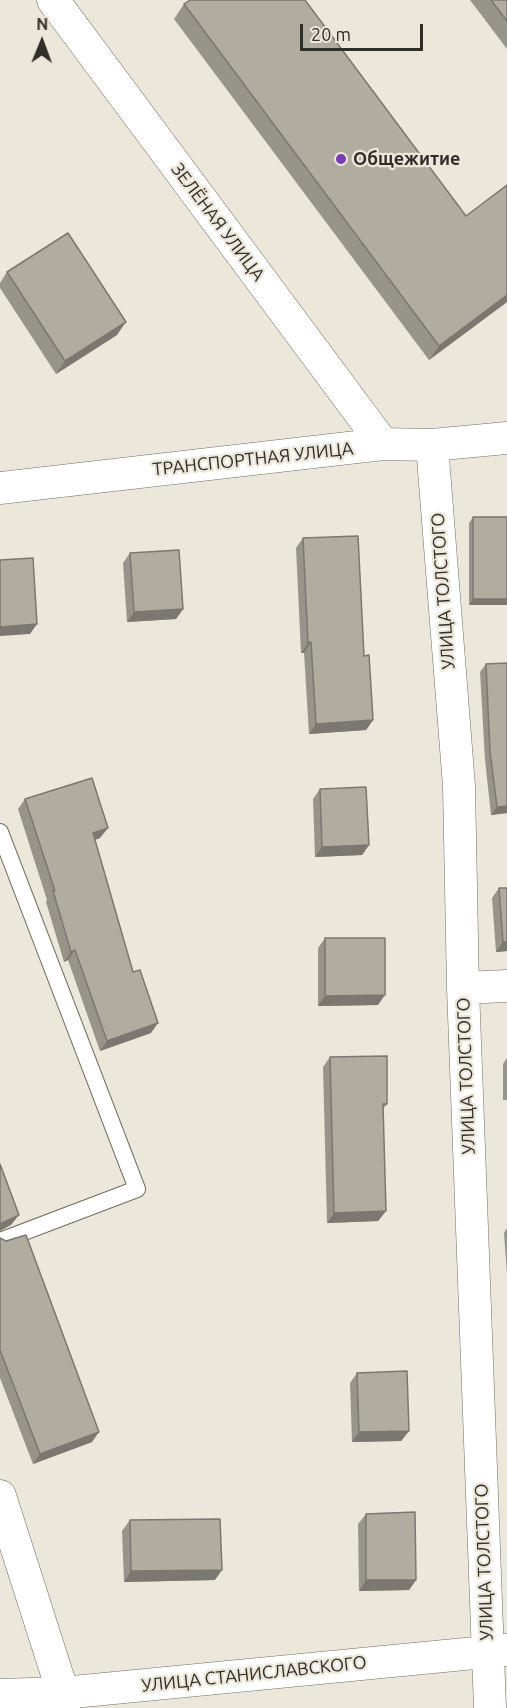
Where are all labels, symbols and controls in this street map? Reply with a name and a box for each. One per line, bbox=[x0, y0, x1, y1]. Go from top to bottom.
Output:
north arrow bbox=[12, 12, 72, 72]
scale bar bbox=[303, 12, 426, 50]
text: N bbox=[36, 15, 48, 33]
text: 20 m bbox=[311, 24, 351, 44]
place label: Общежитие bbox=[353, 148, 460, 170]
marker: Общежитие bbox=[334, 152, 348, 166]
street label: ЗЕЛЁНАЯ УЛИЦА bbox=[167, 159, 269, 285]
street label: ТРАНСПОРТНАЯ УЛИЦА bbox=[152, 438, 354, 480]
street label: УЛИЦА ТОЛСТОГО bbox=[427, 512, 459, 670]
street label: УЛИЦА ТОЛСТОГО bbox=[452, 997, 480, 1155]
street label: УЛИЦА ТОЛСТОГО bbox=[470, 1483, 498, 1641]
street label: УЛИЦА СТАНИСЛАВСКОГО bbox=[140, 1651, 368, 1697]

